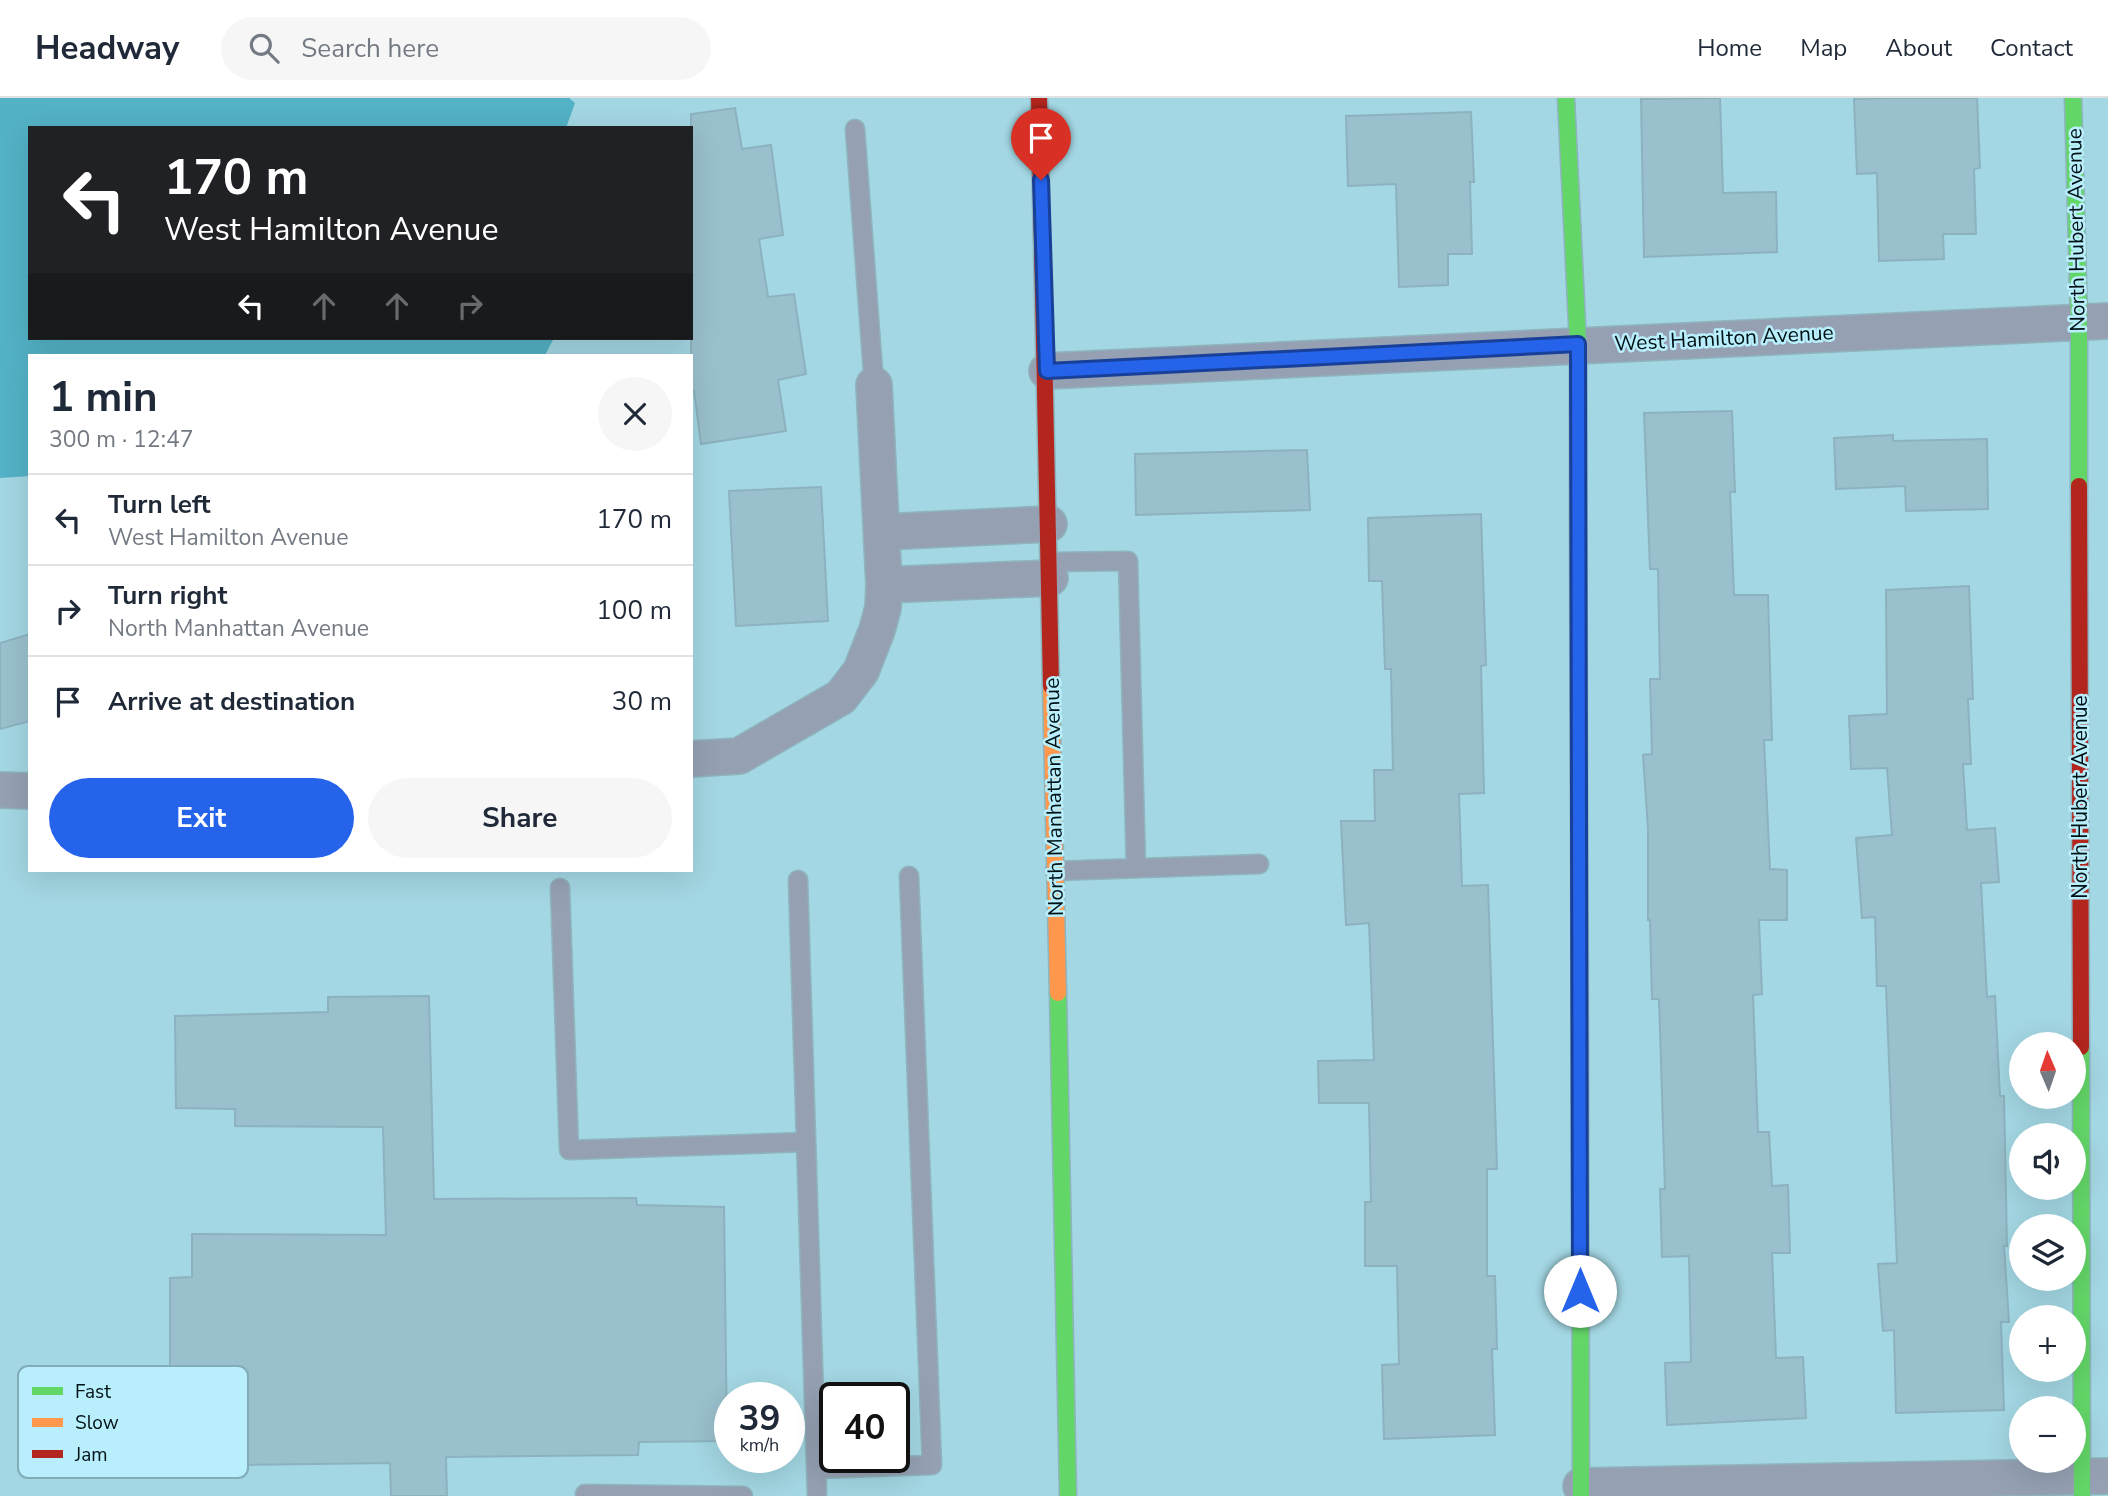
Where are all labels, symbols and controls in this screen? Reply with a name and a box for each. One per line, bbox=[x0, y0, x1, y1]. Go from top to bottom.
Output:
search box bbox=[221, 17, 711, 80]
text: Headway bbox=[35, 26, 179, 71]
icon: search bbox=[245, 29, 283, 67]
text: Search here bbox=[301, 31, 439, 66]
text: Home bbox=[1697, 32, 1762, 64]
text: Map bbox=[1800, 32, 1847, 64]
text: About bbox=[1885, 32, 1952, 64]
text: Contact bbox=[1990, 32, 2073, 64]
pin bbox=[1011, 108, 1071, 180]
icon: arrive bbox=[1022, 119, 1060, 157]
street label: North Hubert Avenue bbox=[2060, 128, 2092, 332]
text: 170 m bbox=[164, 144, 308, 211]
icon: left bbox=[49, 154, 140, 245]
text: West Hamilton Avenue bbox=[164, 208, 499, 251]
icon: left bbox=[232, 287, 270, 325]
icon: ahead bbox=[305, 287, 343, 325]
icon: ahead bbox=[378, 287, 416, 325]
icon: right bbox=[451, 287, 489, 325]
street label: West Hamilton Avenue bbox=[1614, 318, 1834, 358]
text: 1 min bbox=[49, 369, 158, 426]
button: close bbox=[598, 377, 672, 451]
text: 300 m · 12:47 bbox=[49, 424, 194, 455]
text: Turn left bbox=[108, 487, 211, 522]
icon: left bbox=[49, 501, 87, 539]
text: 170 m bbox=[596, 502, 672, 537]
text: West Hamilton Avenue bbox=[108, 522, 348, 553]
text: Turn right bbox=[108, 578, 227, 613]
icon: right bbox=[49, 592, 87, 630]
text: 100 m bbox=[596, 593, 672, 628]
text: North Manhattan Avenue bbox=[108, 613, 369, 644]
street label: North Manhattan Avenue bbox=[1038, 678, 1070, 916]
icon: arrive bbox=[49, 683, 87, 721]
text: Arrive at destination bbox=[108, 684, 355, 719]
text: 30 m bbox=[612, 684, 672, 719]
street label: North Hubert Avenue bbox=[2066, 695, 2094, 899]
button: Exit bbox=[49, 778, 354, 858]
button: Share bbox=[368, 778, 672, 858]
north arrow bbox=[2009, 1032, 2086, 1110]
map controls bbox=[2009, 1032, 2086, 1473]
button: sound bbox=[2009, 1123, 2086, 1200]
button: layers bbox=[2009, 1214, 2086, 1291]
position arrow bbox=[1543, 1254, 1617, 1328]
button: + bbox=[2009, 1305, 2086, 1382]
legend bbox=[18, 1366, 248, 1478]
text: Fast bbox=[75, 1379, 111, 1405]
speed limit sign: 40 bbox=[819, 1382, 910, 1473]
text: 39 bbox=[738, 1395, 781, 1442]
button: − bbox=[2009, 1396, 2086, 1473]
text: Slow bbox=[75, 1410, 119, 1436]
text: km/h bbox=[740, 1433, 779, 1457]
text: Jam bbox=[74, 1442, 108, 1468]

